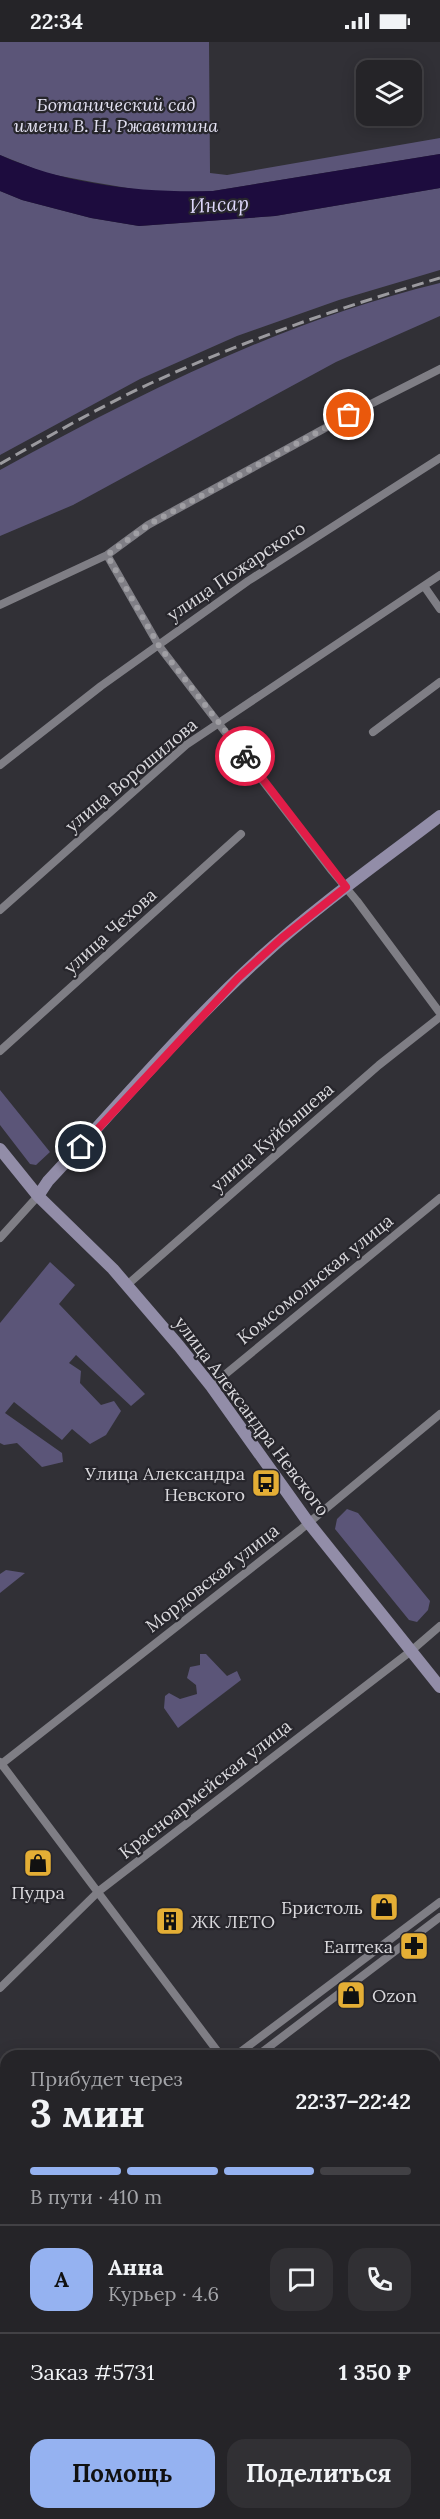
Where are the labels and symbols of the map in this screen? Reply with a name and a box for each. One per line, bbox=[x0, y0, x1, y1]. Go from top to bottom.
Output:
park label: Ботанический сад имени В. Н. Ржавитина bbox=[14, 93, 218, 137]
water label: Инсар bbox=[189, 190, 249, 218]
pin bbox=[323, 389, 374, 440]
street label: улица Пожарского bbox=[162, 516, 310, 626]
street label: улица Ворошилова bbox=[60, 713, 202, 837]
courier bbox=[215, 726, 275, 786]
street label: улица Чехова bbox=[59, 883, 161, 979]
street label: улица Куйбышева bbox=[206, 1077, 338, 1197]
pin bbox=[55, 1121, 106, 1172]
street label: Комсомольская улица bbox=[232, 1209, 398, 1349]
street label: улица Александра Невского bbox=[169, 1312, 335, 1520]
place label: Улица Александра Невского bbox=[84, 1462, 245, 1506]
bus stop icon: Улица Александра Невского bbox=[250, 1467, 282, 1499]
street label: Мордовская улица bbox=[141, 1519, 283, 1637]
street label: Красноармейская улица bbox=[114, 1714, 296, 1864]
shop icon: Пудра bbox=[22, 1847, 54, 1879]
place label: Пудра bbox=[11, 1881, 65, 1904]
shop icon: Бристоль bbox=[368, 1891, 400, 1923]
place label: Бристоль bbox=[281, 1896, 363, 1919]
building icon: ЖК ЛЕТО bbox=[154, 1905, 186, 1937]
place label: ЖК ЛЕТО bbox=[191, 1910, 275, 1933]
pharmacy icon: Еаптека bbox=[398, 1930, 430, 1962]
place label: Еаптека bbox=[324, 1935, 393, 1958]
shop icon: Ozon bbox=[335, 1979, 367, 2011]
place label: Ozon bbox=[372, 1984, 417, 2007]

